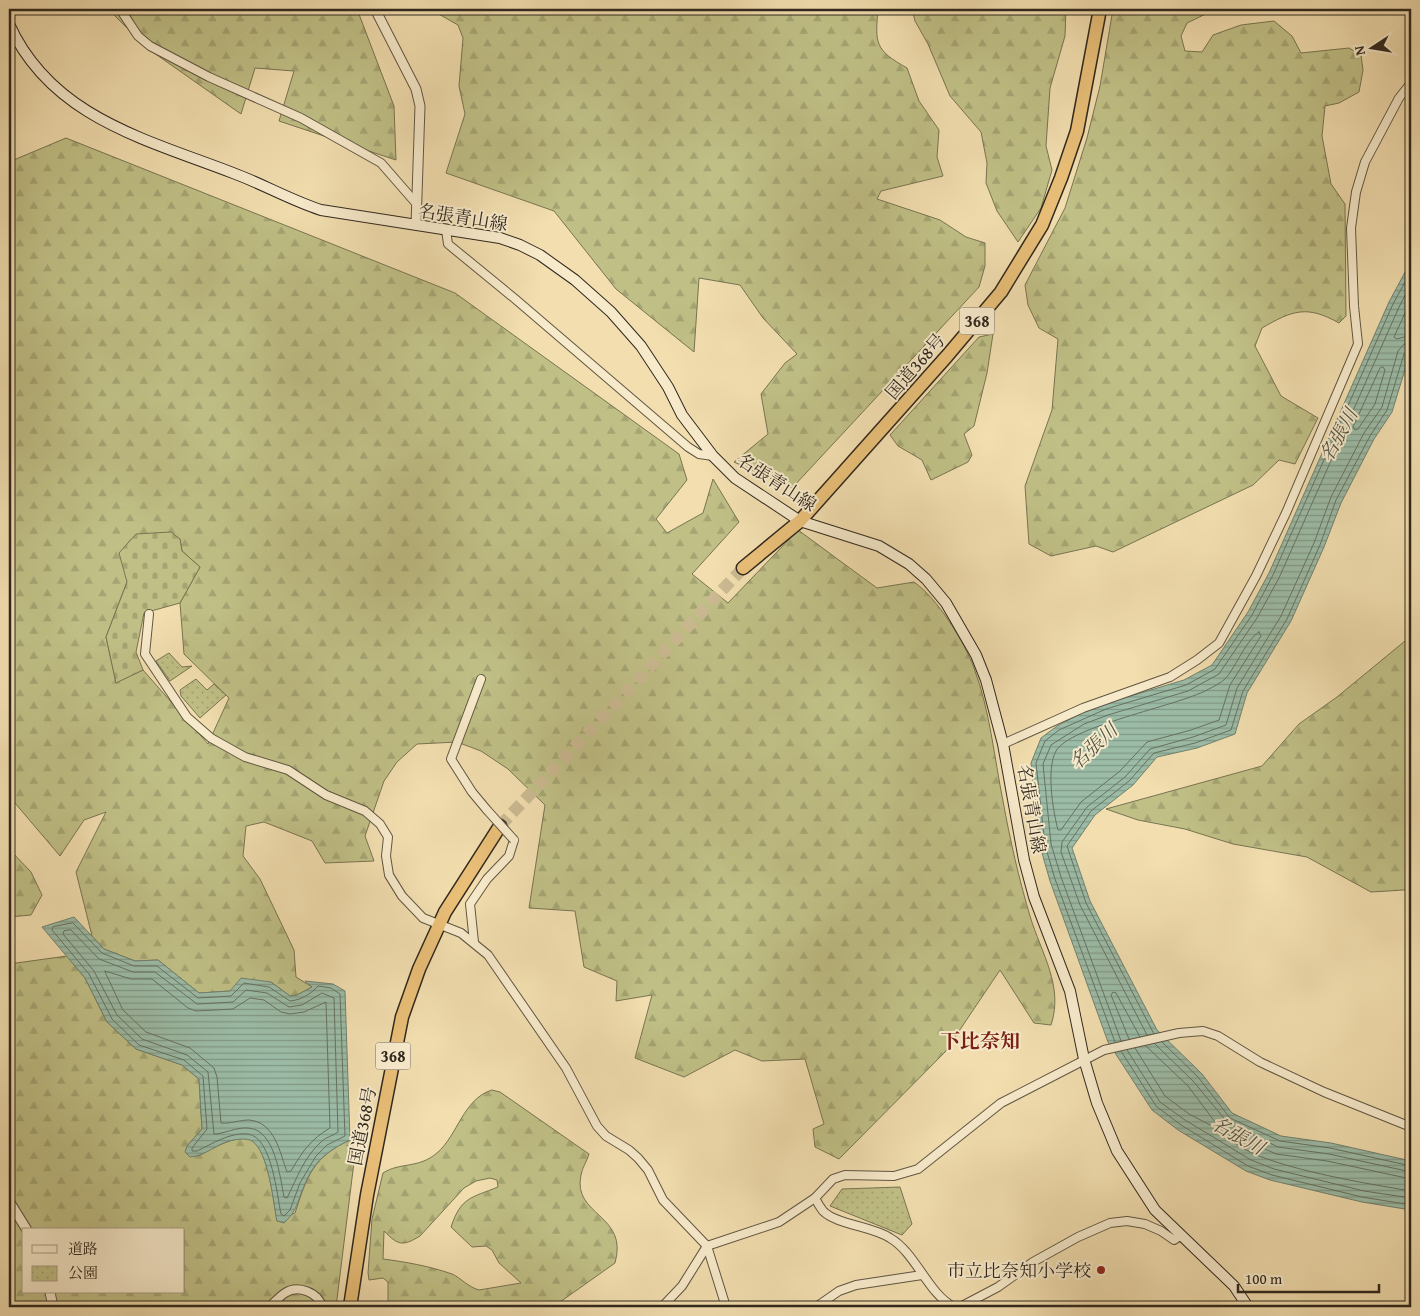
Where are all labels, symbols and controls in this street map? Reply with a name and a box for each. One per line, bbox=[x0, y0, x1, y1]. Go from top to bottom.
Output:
north arrow bbox=[1348, 22, 1398, 72]
text: N bbox=[1348, 43, 1370, 57]
street label: 名張青山線 bbox=[416, 197, 510, 237]
road number: 368 bbox=[960, 308, 994, 334]
street label: 国道368号 bbox=[879, 327, 951, 405]
water label: 名張川 bbox=[1312, 402, 1365, 467]
street label: 名張青山線 bbox=[732, 446, 822, 518]
water label: 名張川 bbox=[1063, 715, 1125, 776]
street label: 名張青山線 bbox=[1011, 762, 1053, 856]
district label: 下比奈知 bbox=[940, 1026, 1020, 1055]
road number: 368 bbox=[376, 1042, 410, 1070]
street label: 国道368号 bbox=[341, 1084, 383, 1168]
water label: 名張川 bbox=[1206, 1109, 1271, 1162]
legend bbox=[22, 1228, 185, 1294]
text: 道路 bbox=[68, 1238, 98, 1259]
place label: 市立比奈知小学校 bbox=[947, 1257, 1091, 1284]
scale bar bbox=[1238, 1261, 1379, 1293]
text: 公園 bbox=[68, 1262, 98, 1283]
marker: 市立比奈知小学校 bbox=[1095, 1264, 1107, 1276]
text: 100 m bbox=[1245, 1268, 1283, 1289]

